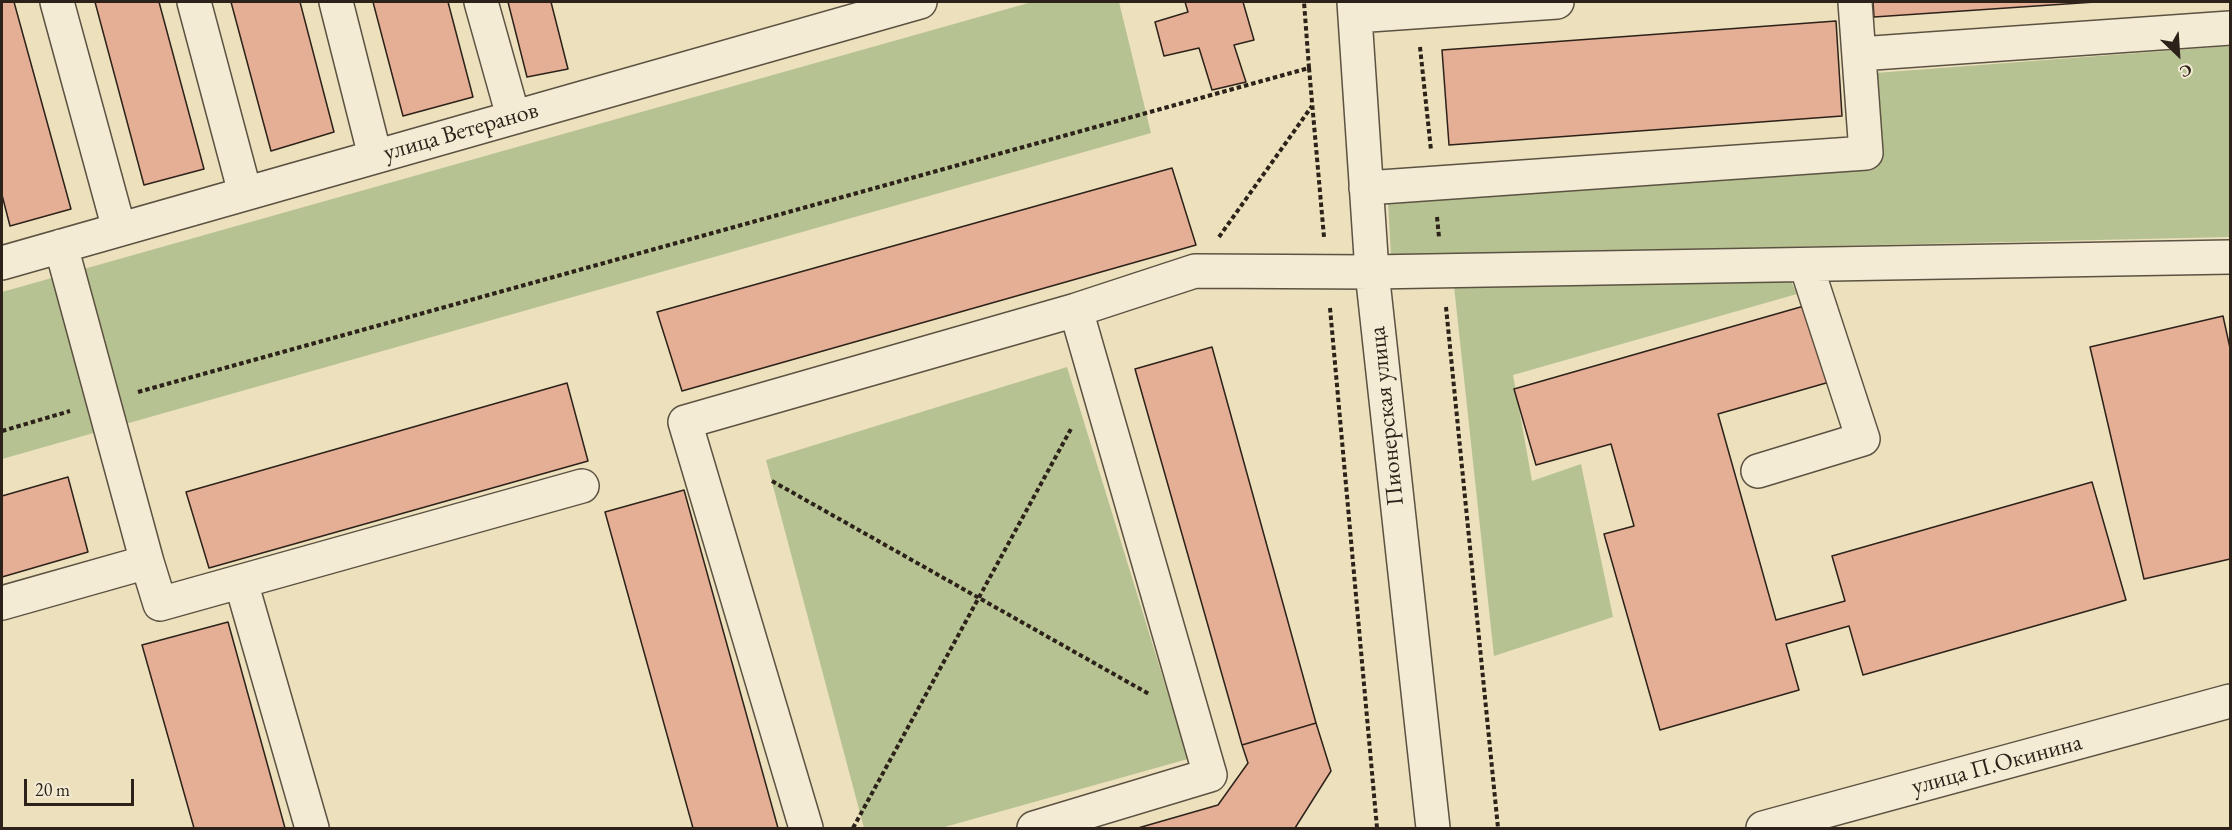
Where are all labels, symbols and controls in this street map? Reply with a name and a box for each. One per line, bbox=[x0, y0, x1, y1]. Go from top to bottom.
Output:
north arrow bbox=[2148, 24, 2208, 84]
text: С bbox=[2176, 59, 2195, 83]
street label: улица Ветеранов bbox=[380, 96, 542, 168]
street label: Пионерская улица bbox=[1363, 325, 1411, 507]
street label: улица П.Окинина bbox=[1909, 728, 2085, 802]
scale bar bbox=[27, 767, 136, 805]
text: 20 m bbox=[35, 778, 70, 801]

